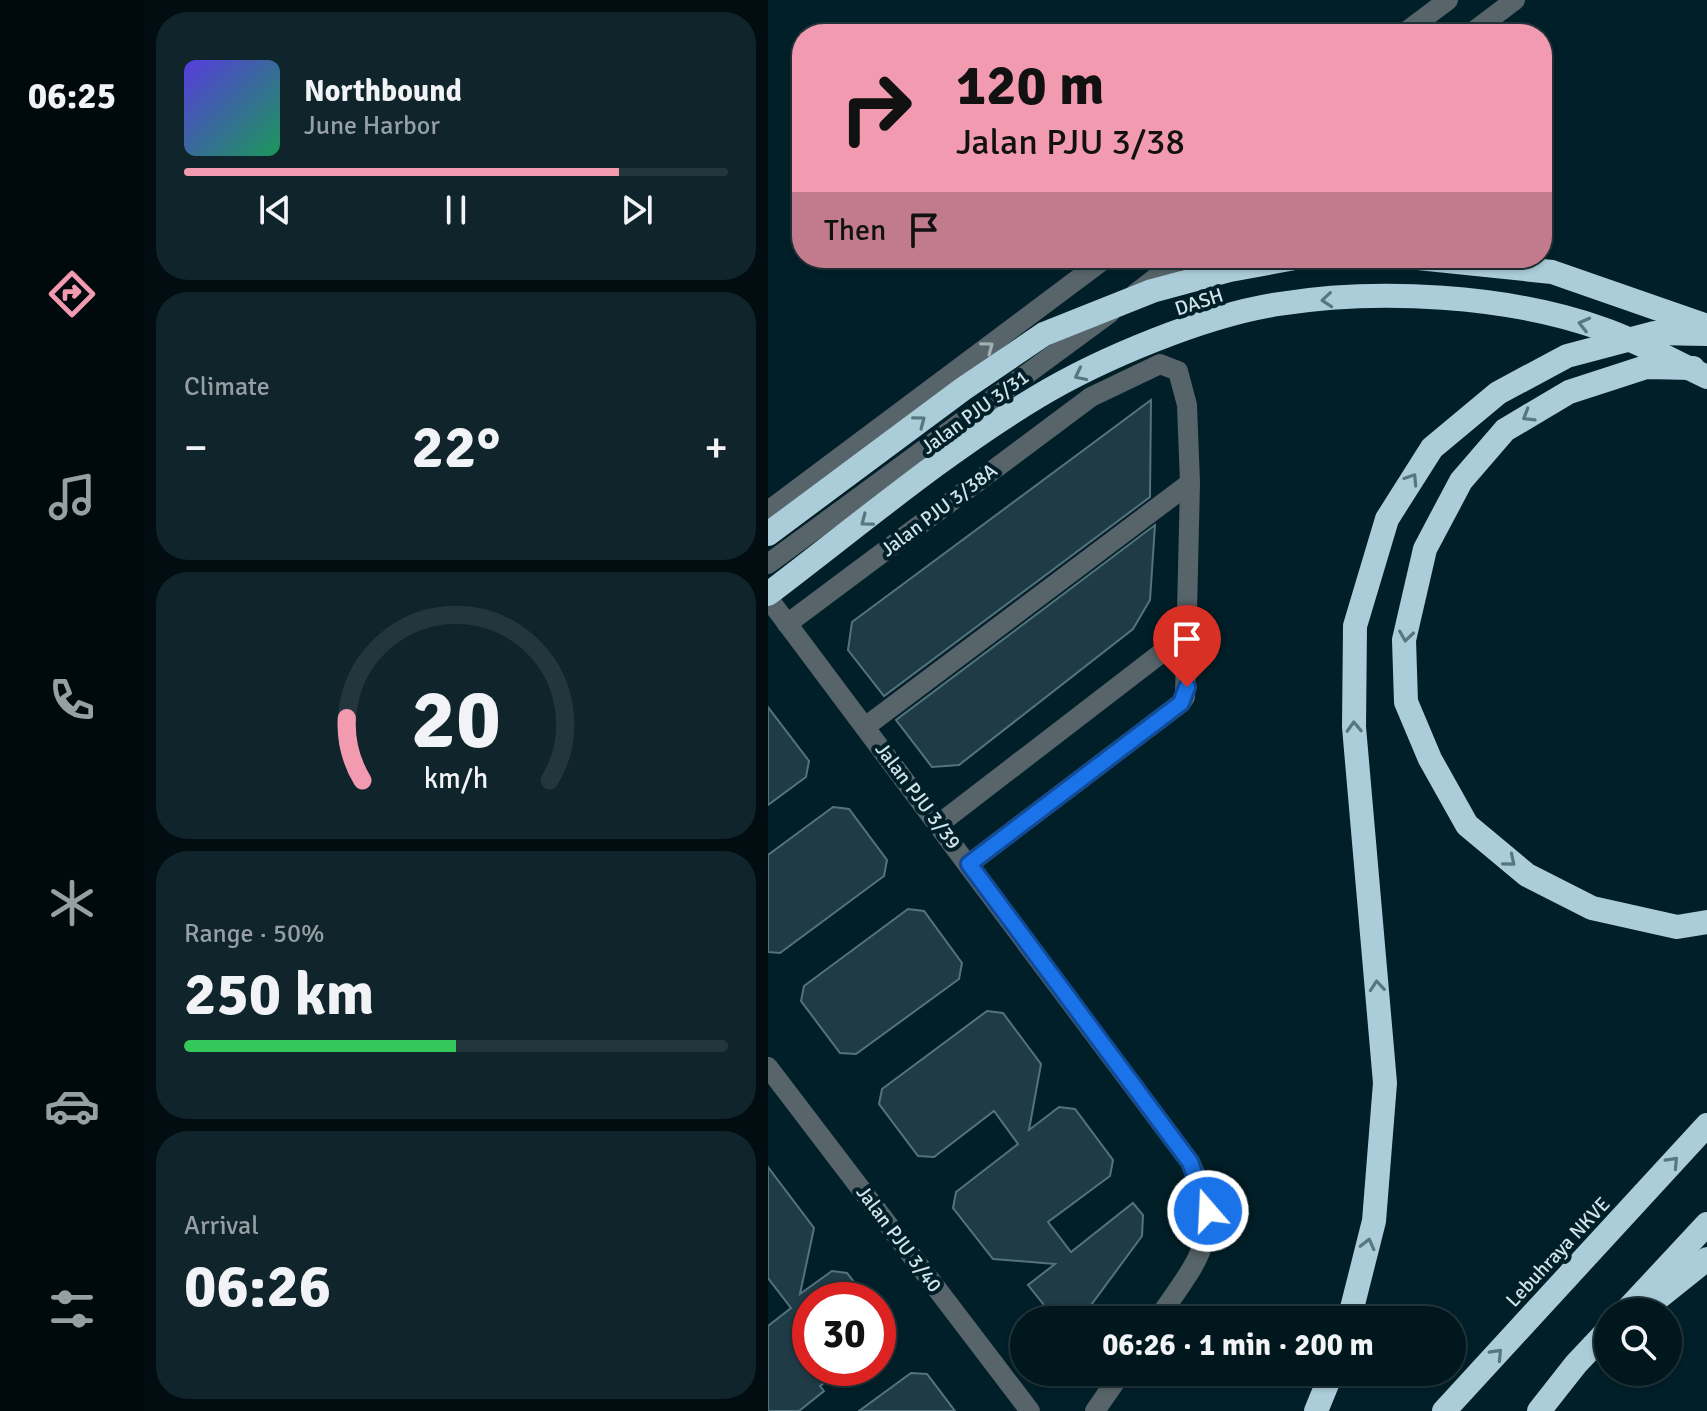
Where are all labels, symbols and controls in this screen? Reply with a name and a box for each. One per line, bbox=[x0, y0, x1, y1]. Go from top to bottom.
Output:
text: 120 m bbox=[956, 51, 1104, 120]
icon: right bbox=[824, 56, 928, 160]
text: Northbound bbox=[304, 73, 462, 110]
text: 06:25 bbox=[28, 74, 116, 119]
text: June Harbor bbox=[304, 110, 440, 142]
text: Jalan PJU 3/38 bbox=[956, 120, 1185, 165]
icon: previous bbox=[253, 188, 297, 232]
icon: pause bbox=[434, 188, 478, 232]
icon: next bbox=[615, 188, 659, 232]
icon: arrive bbox=[902, 208, 946, 252]
text: Then bbox=[824, 212, 886, 249]
icon: directions bbox=[44, 266, 100, 322]
street label: DASH bbox=[1172, 282, 1226, 322]
one-way arrow bbox=[1320, 291, 1333, 308]
one-way arrow bbox=[1578, 317, 1592, 334]
one-way arrow bbox=[979, 342, 993, 356]
street label: Jalan PJU 3/31 bbox=[916, 365, 1034, 459]
one-way arrow bbox=[1074, 366, 1089, 381]
text: Climate bbox=[184, 371, 270, 403]
one-way arrow bbox=[1522, 407, 1537, 422]
text: 22° bbox=[412, 411, 500, 485]
one-way arrow bbox=[911, 416, 926, 430]
text: − bbox=[184, 421, 208, 475]
text: + bbox=[704, 421, 728, 475]
street label: Jalan PJU 3/38A bbox=[876, 458, 1002, 562]
icon: music bbox=[44, 469, 100, 525]
one-way arrow bbox=[1403, 473, 1418, 488]
one-way arrow bbox=[860, 511, 874, 525]
pin bbox=[1153, 605, 1221, 687]
icon: arrive bbox=[1165, 617, 1209, 661]
one-way arrow bbox=[1398, 629, 1415, 643]
text: 20 bbox=[411, 669, 501, 771]
icon: phone bbox=[44, 672, 100, 728]
one-way arrow bbox=[1346, 720, 1363, 733]
street label: Jalan PJU 3/39 bbox=[870, 738, 966, 854]
text: km/h bbox=[424, 762, 488, 797]
one-way arrow bbox=[1501, 851, 1516, 866]
icon: climate bbox=[44, 875, 100, 931]
text: Range · 50% bbox=[184, 918, 325, 950]
text: 250 km bbox=[184, 958, 374, 1032]
one-way arrow bbox=[1368, 979, 1385, 992]
icon: car bbox=[44, 1078, 100, 1134]
one-way arrow bbox=[1663, 1157, 1678, 1172]
position arrow bbox=[1166, 1169, 1250, 1253]
street label: Jalan PJU 3/40 bbox=[851, 1181, 947, 1297]
street label: Lebuhraya NKVE bbox=[1501, 1192, 1615, 1312]
text: Arrival bbox=[184, 1210, 259, 1242]
one-way arrow bbox=[1359, 1238, 1376, 1252]
text: 06:26 bbox=[184, 1250, 331, 1324]
icon: filters bbox=[44, 1281, 100, 1337]
speed limit sign: 30 bbox=[792, 1282, 896, 1386]
map controls bbox=[1594, 1298, 1682, 1386]
button: search bbox=[1594, 1298, 1682, 1386]
text: 06:26 · 1 min · 200 m bbox=[1102, 1327, 1374, 1364]
one-way arrow bbox=[1487, 1348, 1501, 1363]

